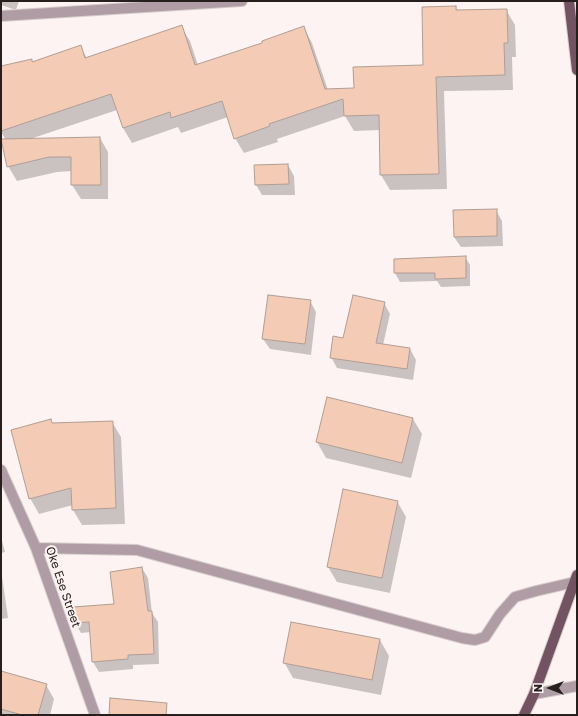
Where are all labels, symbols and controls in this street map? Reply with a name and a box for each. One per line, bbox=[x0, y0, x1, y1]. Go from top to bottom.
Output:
street label: Oke Ese Street bbox=[42, 545, 84, 629]
north arrow bbox=[530, 668, 570, 708]
text: N bbox=[531, 684, 544, 692]

